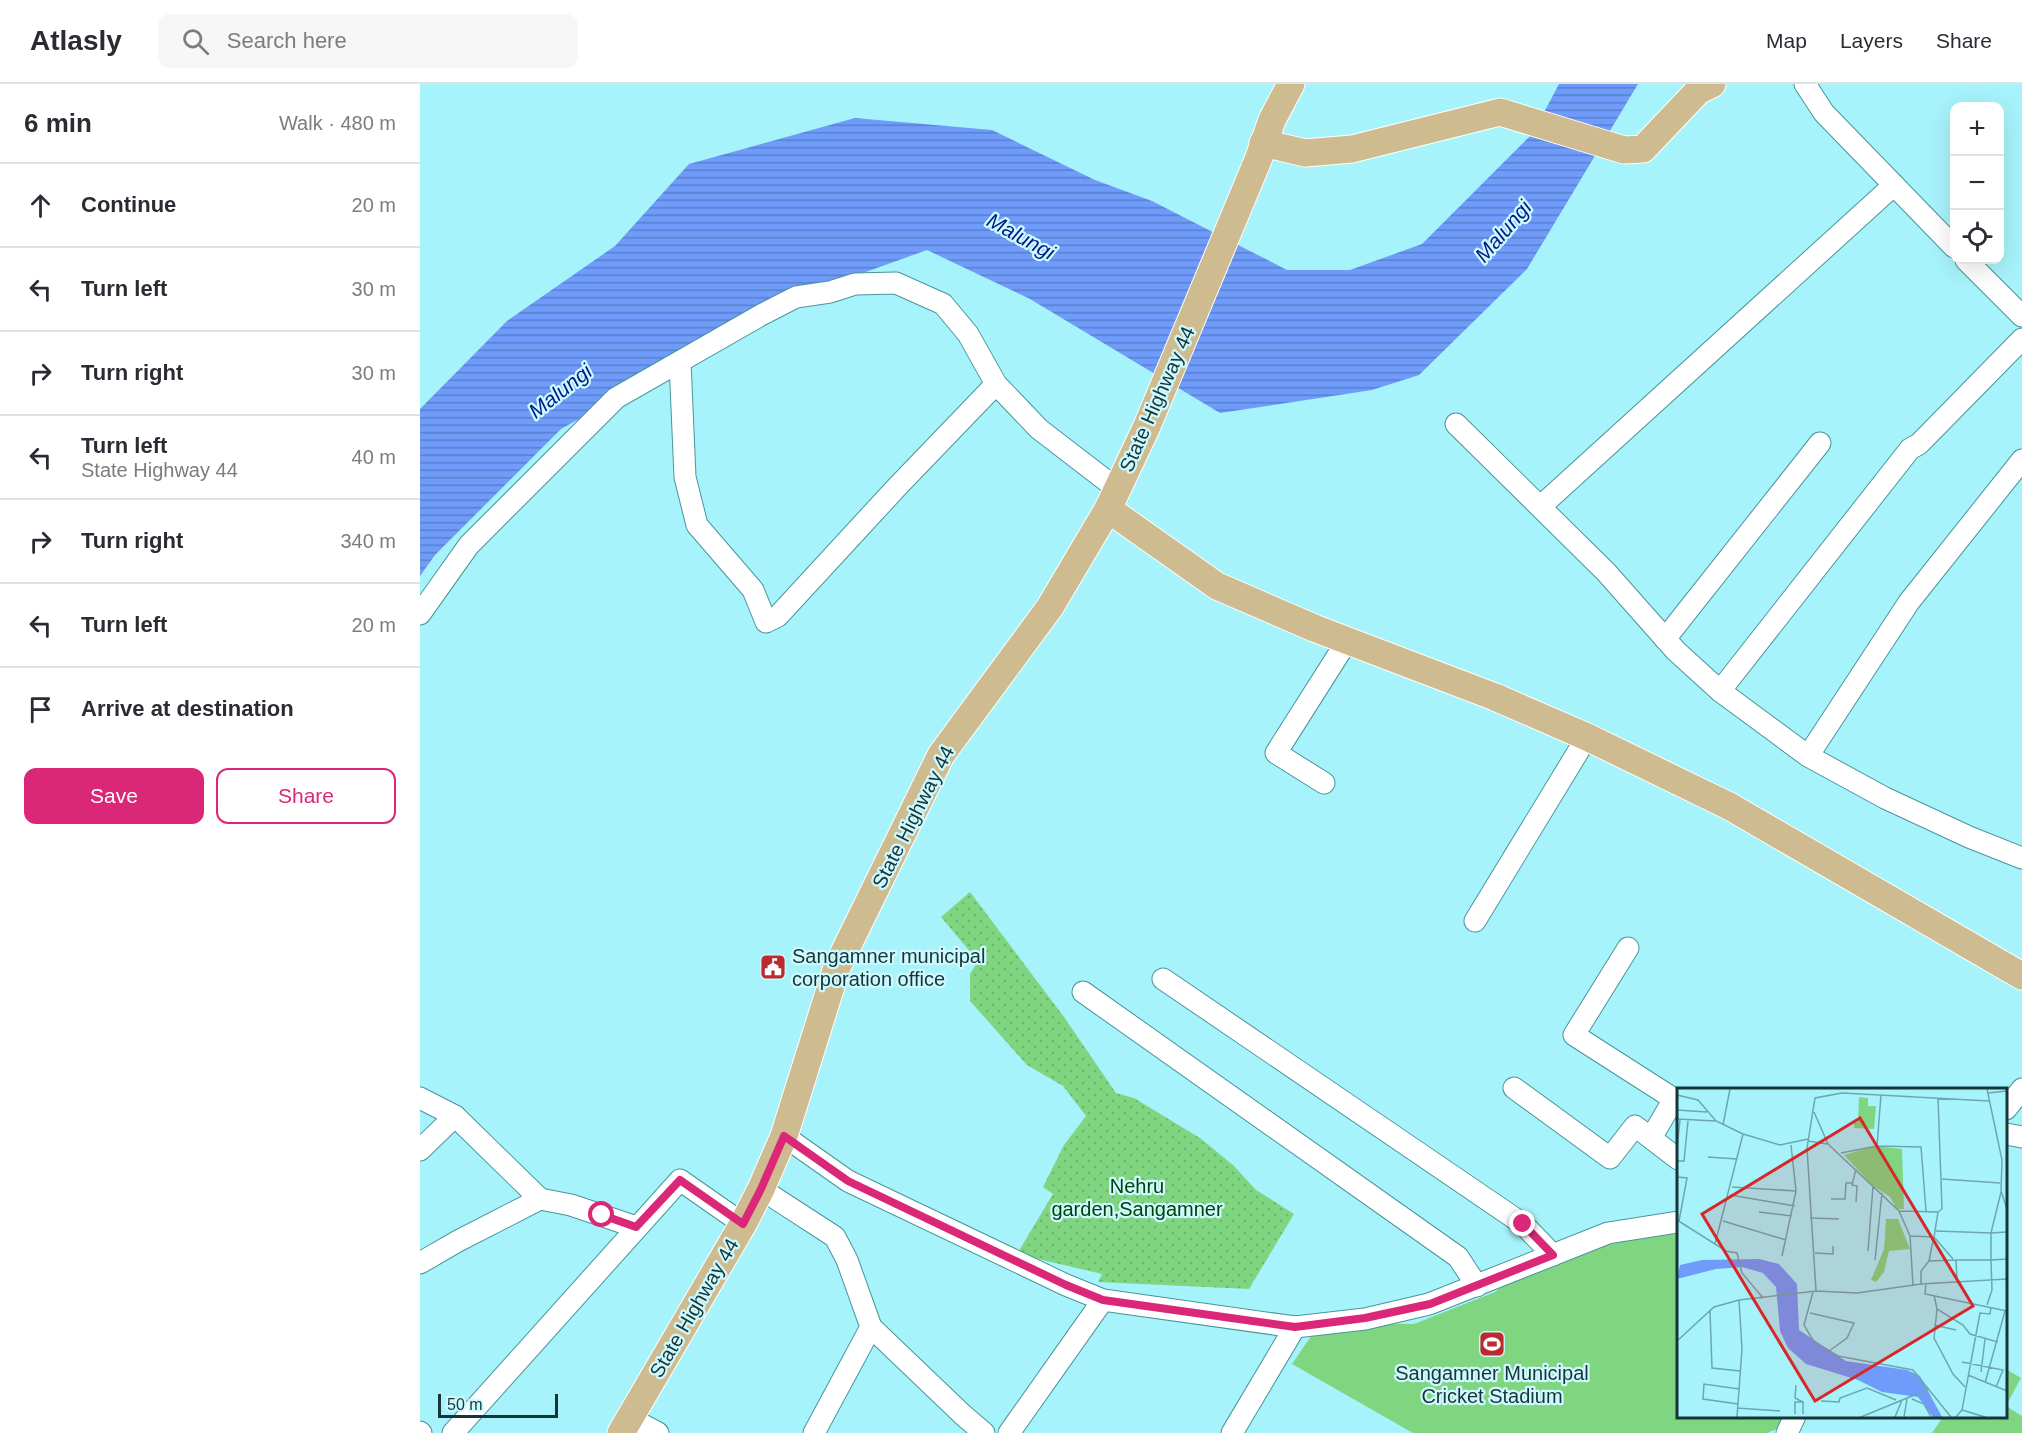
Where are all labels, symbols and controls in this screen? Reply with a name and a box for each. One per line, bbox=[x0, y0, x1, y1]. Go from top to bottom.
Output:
search box bbox=[158, 14, 578, 68]
text: Atlasly bbox=[30, 25, 122, 56]
icon: search bbox=[179, 25, 212, 58]
text: Search here bbox=[227, 28, 347, 53]
text: Map bbox=[1766, 29, 1807, 52]
text: Layers bbox=[1840, 29, 1903, 52]
text: Share bbox=[1936, 29, 1992, 52]
map controls bbox=[1950, 102, 2004, 264]
button: + bbox=[1950, 102, 2004, 156]
text: 6 min bbox=[24, 108, 92, 138]
text: Walk · 480 m bbox=[279, 112, 396, 134]
button: − bbox=[1950, 156, 2004, 210]
icon: ahead bbox=[24, 189, 57, 222]
text: Continue bbox=[81, 192, 176, 217]
text: 20 m bbox=[352, 194, 396, 216]
water label: Malungi bbox=[1470, 195, 1537, 266]
water label: Malungi bbox=[983, 208, 1060, 265]
button: locate bbox=[1950, 210, 2004, 264]
icon: left bbox=[24, 273, 57, 306]
text: Turn left bbox=[81, 276, 167, 301]
text: 30 m bbox=[352, 278, 396, 300]
street label: State Highway 44 bbox=[1115, 323, 1199, 475]
icon: right bbox=[24, 357, 57, 390]
water label: Malungi bbox=[524, 358, 597, 423]
text: Turn right bbox=[81, 360, 183, 385]
text: 30 m bbox=[352, 362, 396, 384]
text: Turn left bbox=[81, 433, 167, 458]
icon: left bbox=[24, 441, 57, 474]
text: 40 m bbox=[352, 446, 396, 468]
text: State Highway 44 bbox=[81, 459, 238, 481]
icon: right bbox=[24, 525, 57, 558]
text: Turn right bbox=[81, 528, 183, 553]
text: 340 m bbox=[340, 530, 396, 552]
icon: left bbox=[24, 609, 57, 642]
text: Turn left bbox=[81, 612, 167, 637]
text: 20 m bbox=[352, 614, 396, 636]
icon: arrive bbox=[24, 693, 57, 726]
text: Arrive at destination bbox=[81, 696, 294, 721]
street label: State Highway 44 bbox=[868, 742, 958, 892]
button: Save bbox=[24, 768, 204, 824]
button: Share bbox=[216, 768, 396, 824]
place label: Sangamner municipal corporation office bbox=[792, 945, 985, 990]
public building icon: Sangamner municipal corporation office bbox=[758, 952, 788, 982]
inset map bbox=[1677, 1088, 2007, 1418]
park label: Nehru garden,Sangamner bbox=[1051, 1175, 1223, 1220]
route start bbox=[588, 1201, 614, 1227]
route end bbox=[1509, 1210, 1535, 1236]
street label: State Highway 44 bbox=[645, 1235, 743, 1381]
sports icon: Sangamner Municipal Cricket Stadium bbox=[1477, 1329, 1507, 1359]
place label: Sangamner Municipal Cricket Stadium bbox=[1395, 1362, 1589, 1407]
scale bar bbox=[438, 1391, 558, 1418]
text: 50 m bbox=[447, 1396, 483, 1413]

